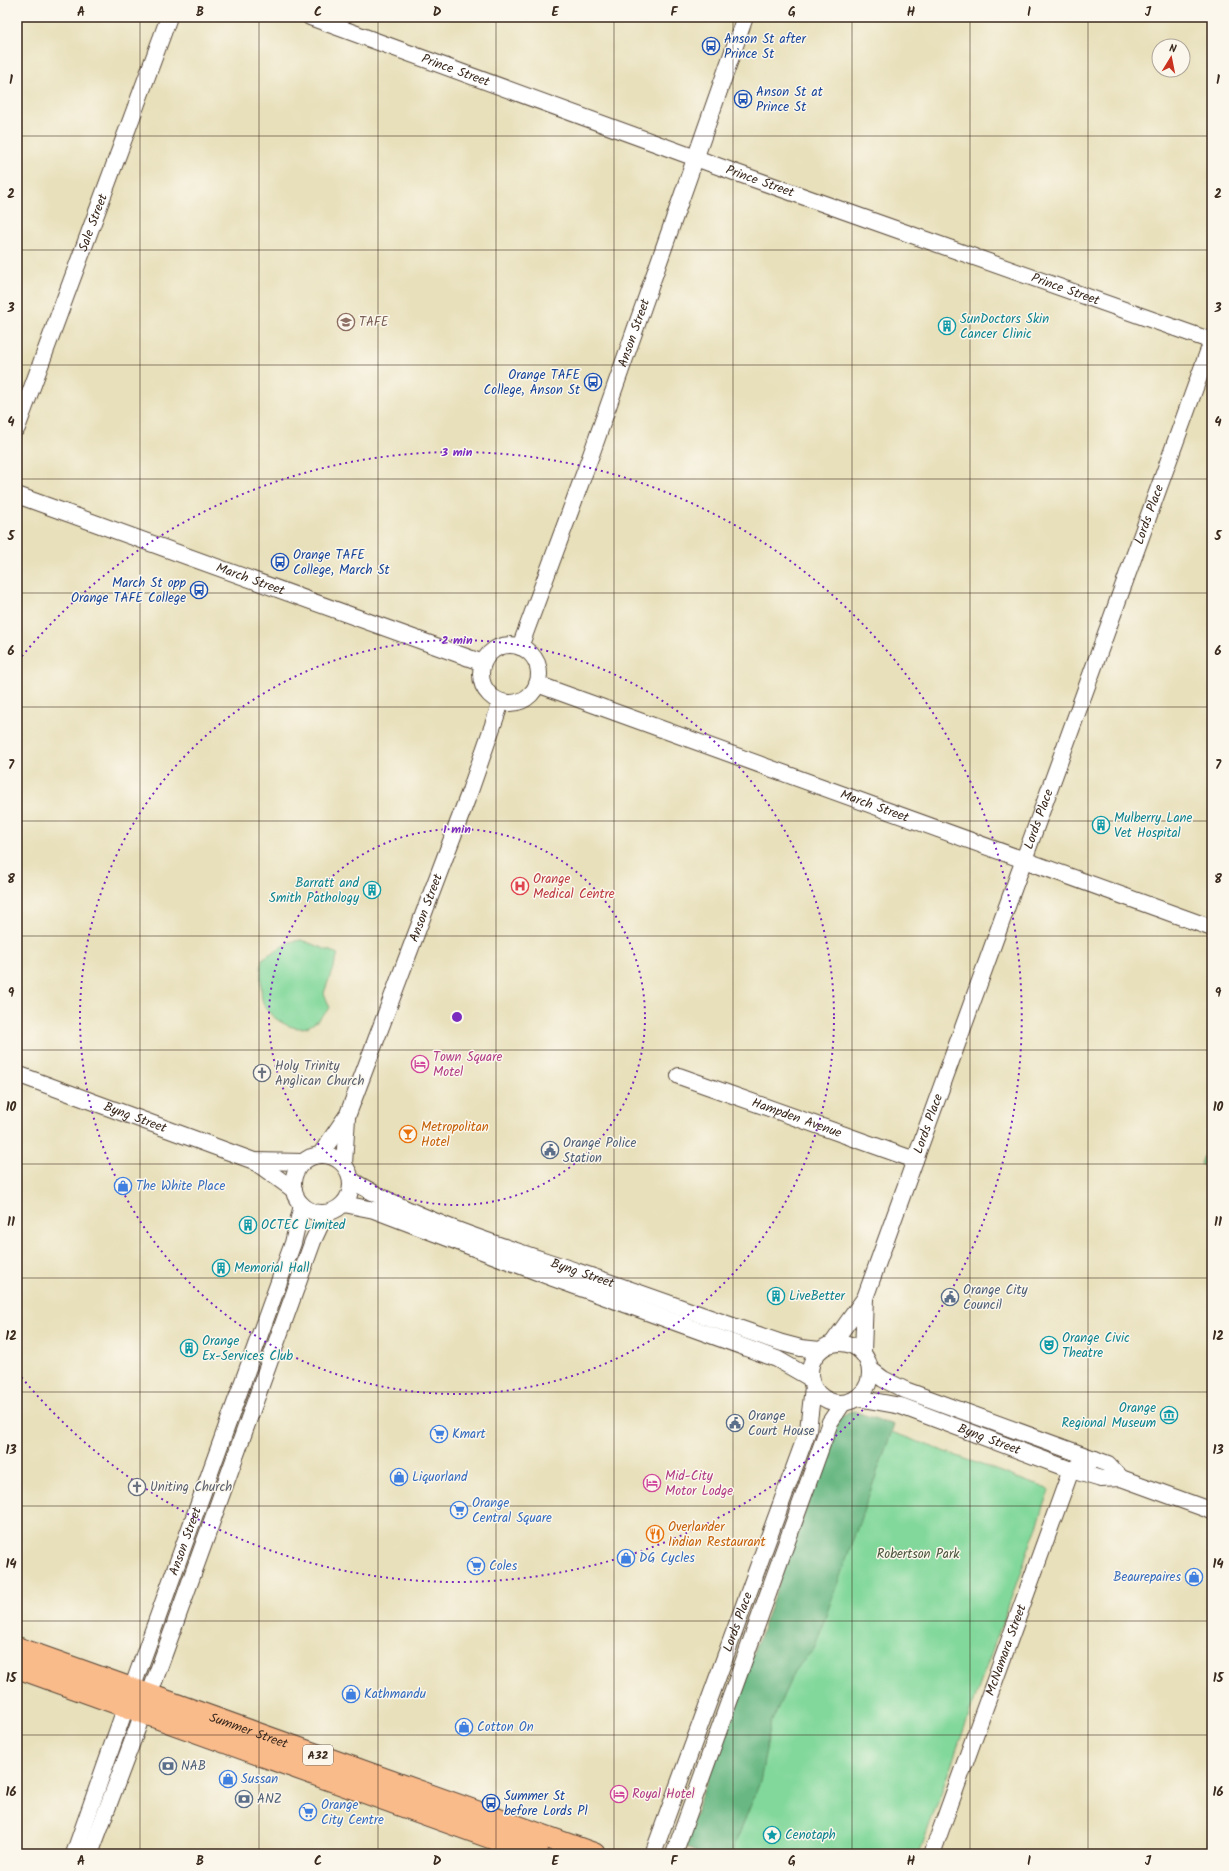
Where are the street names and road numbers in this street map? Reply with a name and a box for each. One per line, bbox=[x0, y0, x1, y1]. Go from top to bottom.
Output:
street label: Prince Street bbox=[418, 48, 494, 93]
street label: Prince Street bbox=[723, 159, 798, 203]
street label: Sale Street bbox=[73, 190, 114, 255]
street label: Prince Street bbox=[1028, 267, 1103, 311]
street label: Anson Street bbox=[612, 295, 656, 370]
street label: Lords Place bbox=[1129, 481, 1170, 548]
street label: March Street bbox=[213, 557, 288, 601]
street label: March Street bbox=[837, 784, 913, 828]
street label: Lords Place bbox=[1018, 786, 1059, 852]
street label: Anson Street bbox=[403, 870, 449, 945]
street label: Lords Place bbox=[908, 1091, 949, 1157]
street label: Hampden Avenue bbox=[749, 1092, 845, 1144]
street label: Byng Street bbox=[101, 1096, 171, 1139]
street label: Byng Street bbox=[548, 1253, 618, 1294]
street label: Byng Street bbox=[955, 1418, 1025, 1461]
street label: Anson Street bbox=[163, 1503, 208, 1578]
street label: Lords Place bbox=[717, 1589, 758, 1655]
street label: McNamara Street bbox=[980, 1600, 1032, 1699]
street label: Summer Street bbox=[206, 1707, 292, 1755]
road number: A32 bbox=[303, 1745, 333, 1765]

